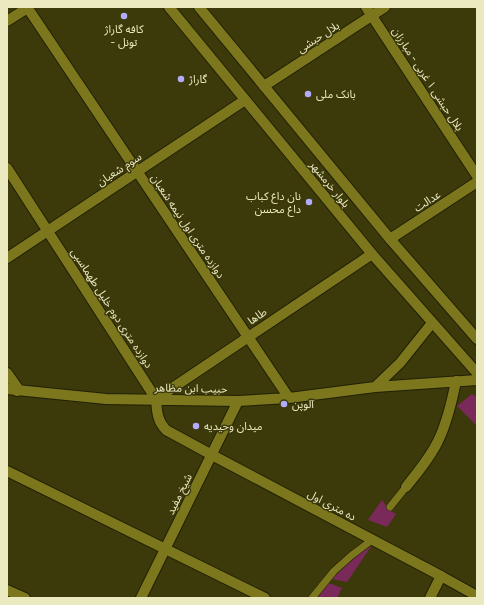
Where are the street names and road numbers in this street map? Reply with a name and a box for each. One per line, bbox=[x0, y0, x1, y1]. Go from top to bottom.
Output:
street label: بلال حبشی bbox=[295, 19, 342, 56]
street label: بلال حبشی ۱ غربی - مبارزان bbox=[389, 25, 466, 133]
street label: سوم شعبان bbox=[94, 150, 145, 190]
street label: بلوار خرمشهر bbox=[306, 158, 352, 210]
street label: دوازده متری اول نیمه شعبان bbox=[148, 172, 227, 281]
street label: عدالت bbox=[412, 188, 443, 215]
street label: دوازده متری دوم خلیل طهماسبی bbox=[67, 246, 155, 371]
street label: طاها bbox=[245, 305, 269, 327]
street label: حبیب ابن مظاهر bbox=[153, 381, 228, 396]
street label: شیخ مفید bbox=[164, 471, 196, 517]
street label: ده متری اول bbox=[305, 487, 358, 524]

